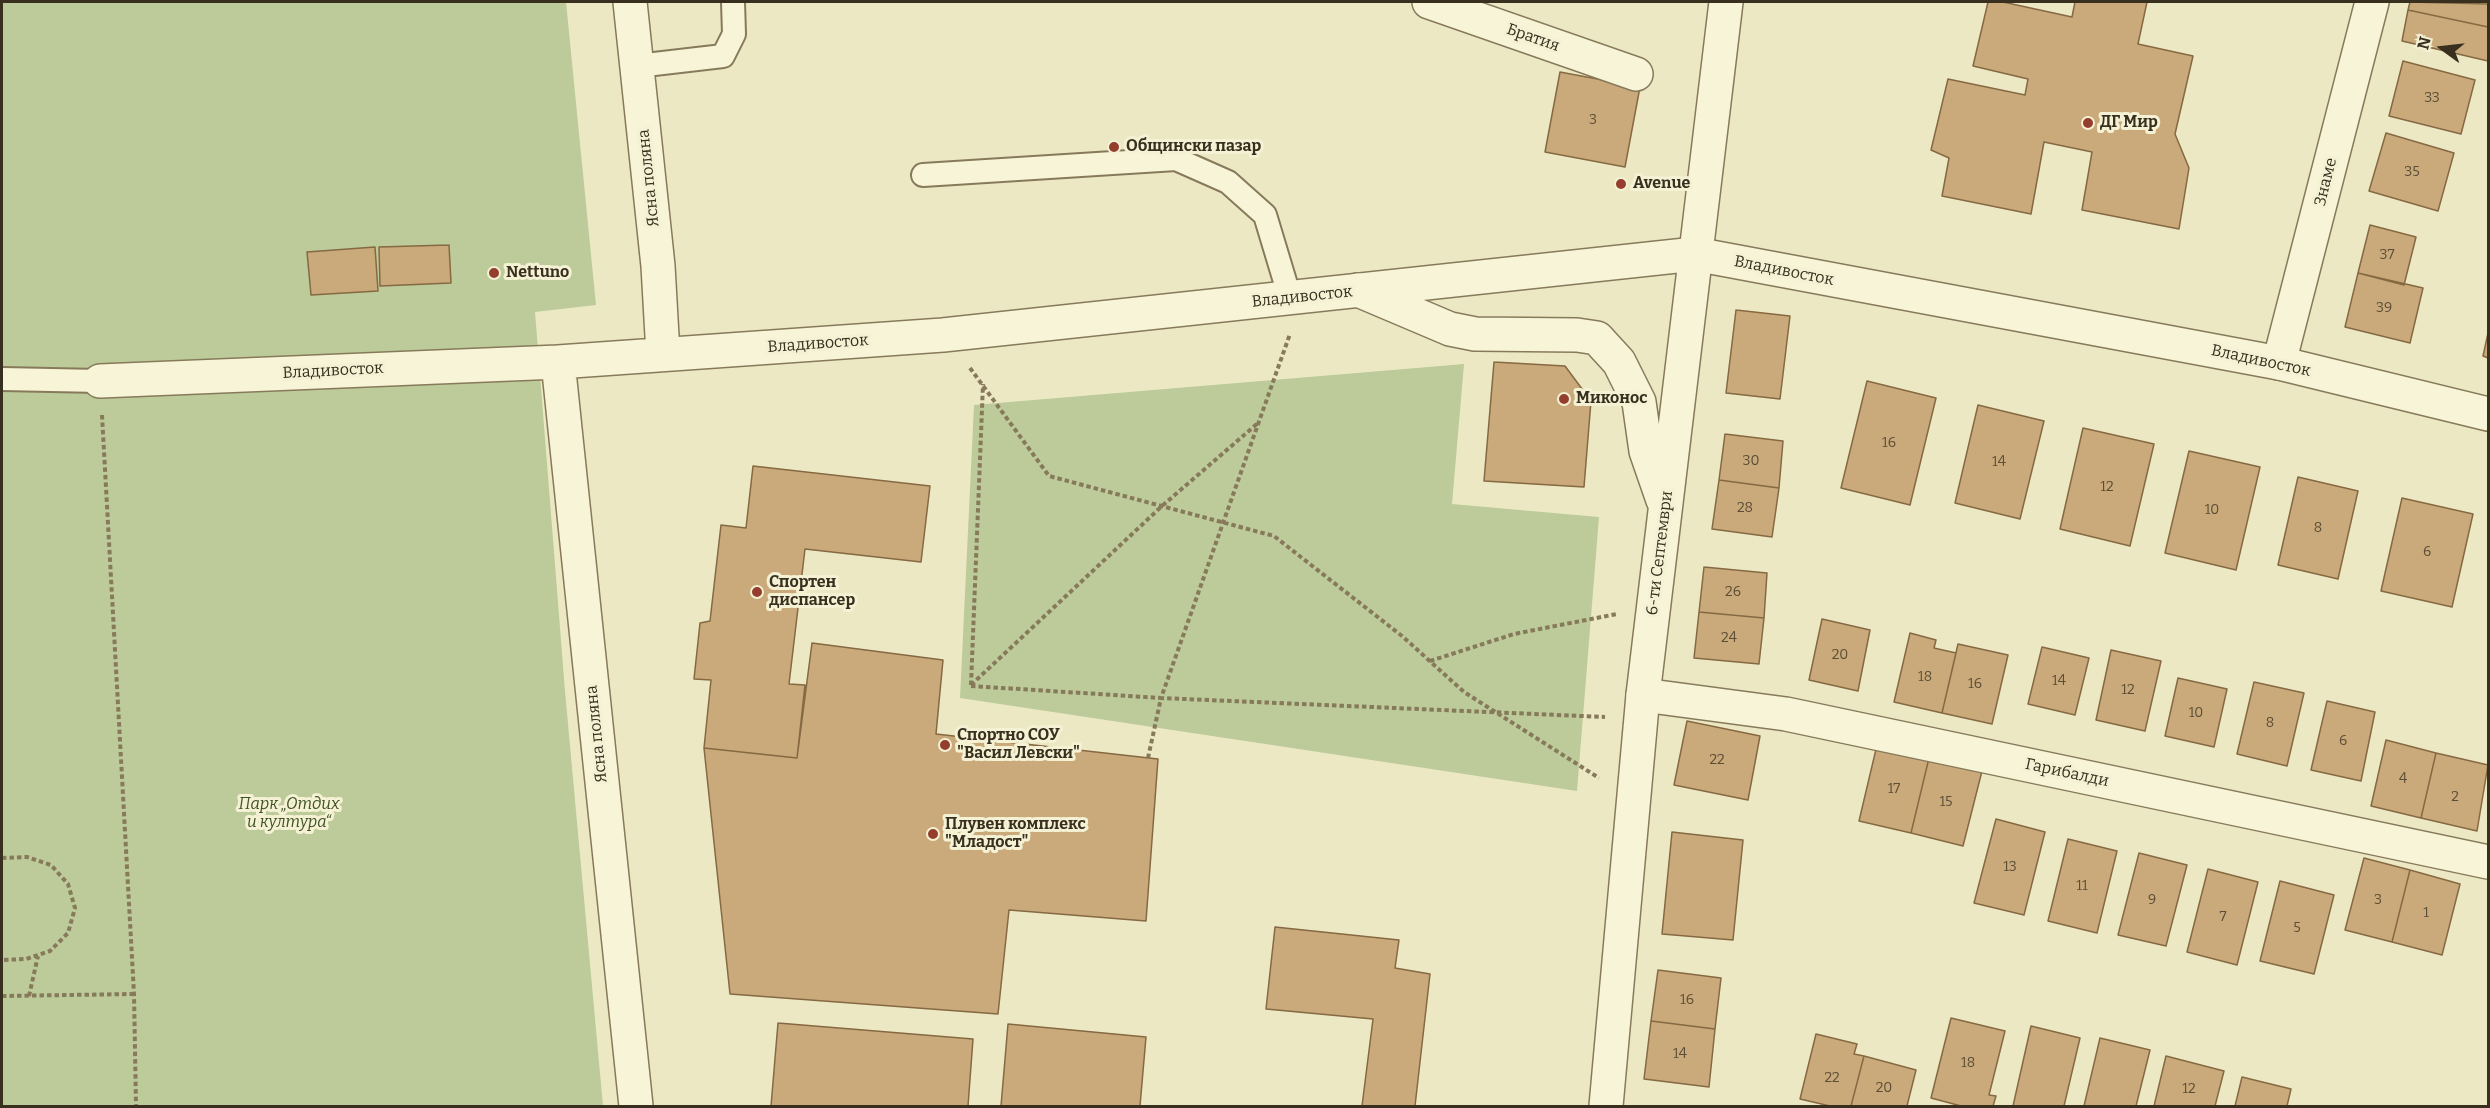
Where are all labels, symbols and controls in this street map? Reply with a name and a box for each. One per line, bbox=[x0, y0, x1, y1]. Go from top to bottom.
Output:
north arrow bbox=[2412, 18, 2472, 78]
street label: Братия bbox=[1504, 20, 1562, 56]
text: N bbox=[2413, 35, 2435, 52]
house number: 33 bbox=[2424, 90, 2440, 106]
house number: 3 bbox=[1589, 112, 1597, 128]
place label: ДГ Мир bbox=[2100, 113, 2158, 133]
marker: ДГ Мир bbox=[2081, 116, 2095, 130]
street label: Ясна поляна bbox=[634, 128, 664, 228]
place label: Общински пазар bbox=[1126, 137, 1261, 157]
marker: Общински пазар bbox=[1107, 140, 1121, 154]
street label: Знаме bbox=[2311, 156, 2341, 208]
house number: 35 bbox=[2404, 164, 2420, 180]
place label: Avenue bbox=[1633, 174, 1690, 194]
marker: Avenue bbox=[1614, 177, 1628, 191]
house number: 37 bbox=[2379, 247, 2395, 263]
street label: Владивосток bbox=[1733, 252, 1835, 290]
place label: Nettuno bbox=[506, 263, 569, 283]
marker: Nettuno bbox=[487, 266, 501, 280]
street label: Владивосток bbox=[1251, 282, 1353, 312]
house number: 39 bbox=[2376, 300, 2392, 316]
street label: Владивосток bbox=[767, 331, 869, 357]
street label: Владивосток bbox=[2210, 341, 2312, 381]
street label: Владивосток bbox=[282, 359, 384, 383]
place label: Миконос bbox=[1576, 389, 1648, 409]
marker: Миконос bbox=[1557, 392, 1571, 406]
house number: 16 bbox=[1882, 435, 1896, 451]
house number: 30 bbox=[1743, 453, 1759, 469]
house number: 14 bbox=[1992, 454, 2006, 470]
house number: 12 bbox=[2100, 479, 2114, 495]
street label: 6-ти Септември bbox=[1643, 490, 1677, 616]
house number: 28 bbox=[1737, 500, 1753, 516]
house number: 10 bbox=[2205, 502, 2219, 518]
house number: 8 bbox=[2314, 520, 2322, 536]
house number: 6 bbox=[2423, 544, 2431, 560]
place label: Спортен диспансер bbox=[769, 573, 855, 611]
house number: 26 bbox=[1725, 584, 1741, 600]
marker: Спортен диспансер bbox=[750, 585, 764, 599]
house number: 24 bbox=[1721, 630, 1737, 646]
house number: 20 bbox=[1832, 647, 1848, 663]
house number: 18 bbox=[1918, 669, 1932, 685]
house number: 14 bbox=[2052, 673, 2066, 689]
house number: 16 bbox=[1968, 676, 1982, 692]
house number: 12 bbox=[2121, 682, 2135, 698]
street label: Ясна поляна bbox=[582, 684, 612, 784]
house number: 10 bbox=[2189, 705, 2203, 721]
house number: 8 bbox=[2266, 715, 2274, 731]
place label: Спортно СОУ "Васил Левски" bbox=[957, 726, 1080, 764]
house number: 6 bbox=[2339, 733, 2347, 749]
marker: Спортно СОУ "Васил Левски" bbox=[938, 738, 952, 752]
house number: 22 bbox=[1709, 752, 1725, 768]
street label: Гарибалди bbox=[2023, 755, 2111, 791]
house number: 4 bbox=[2399, 771, 2407, 787]
house number: 17 bbox=[1888, 781, 1900, 797]
house number: 2 bbox=[2451, 789, 2459, 805]
house number: 15 bbox=[1939, 794, 1953, 810]
park label: Парк „Отдих и култура“ bbox=[239, 795, 339, 833]
place label: Плувен комплекс "Младост" bbox=[945, 815, 1086, 853]
marker: Плувен комплекс "Младост" bbox=[926, 827, 940, 841]
house number: 13 bbox=[2003, 859, 2017, 875]
house number: 11 bbox=[2076, 878, 2088, 894]
house number: 9 bbox=[2148, 892, 2156, 908]
house number: 3 bbox=[2374, 892, 2382, 908]
house number: 1 bbox=[2423, 905, 2429, 921]
house number: 7 bbox=[2219, 909, 2227, 925]
house number: 5 bbox=[2293, 920, 2301, 936]
house number: 16 bbox=[1680, 992, 1694, 1008]
house number: 14 bbox=[1673, 1046, 1687, 1062]
house number: 18 bbox=[1961, 1055, 1975, 1071]
house number: 22 bbox=[1824, 1070, 1840, 1086]
house number: 20 bbox=[1876, 1080, 1892, 1096]
house number: 12 bbox=[2182, 1081, 2196, 1097]

